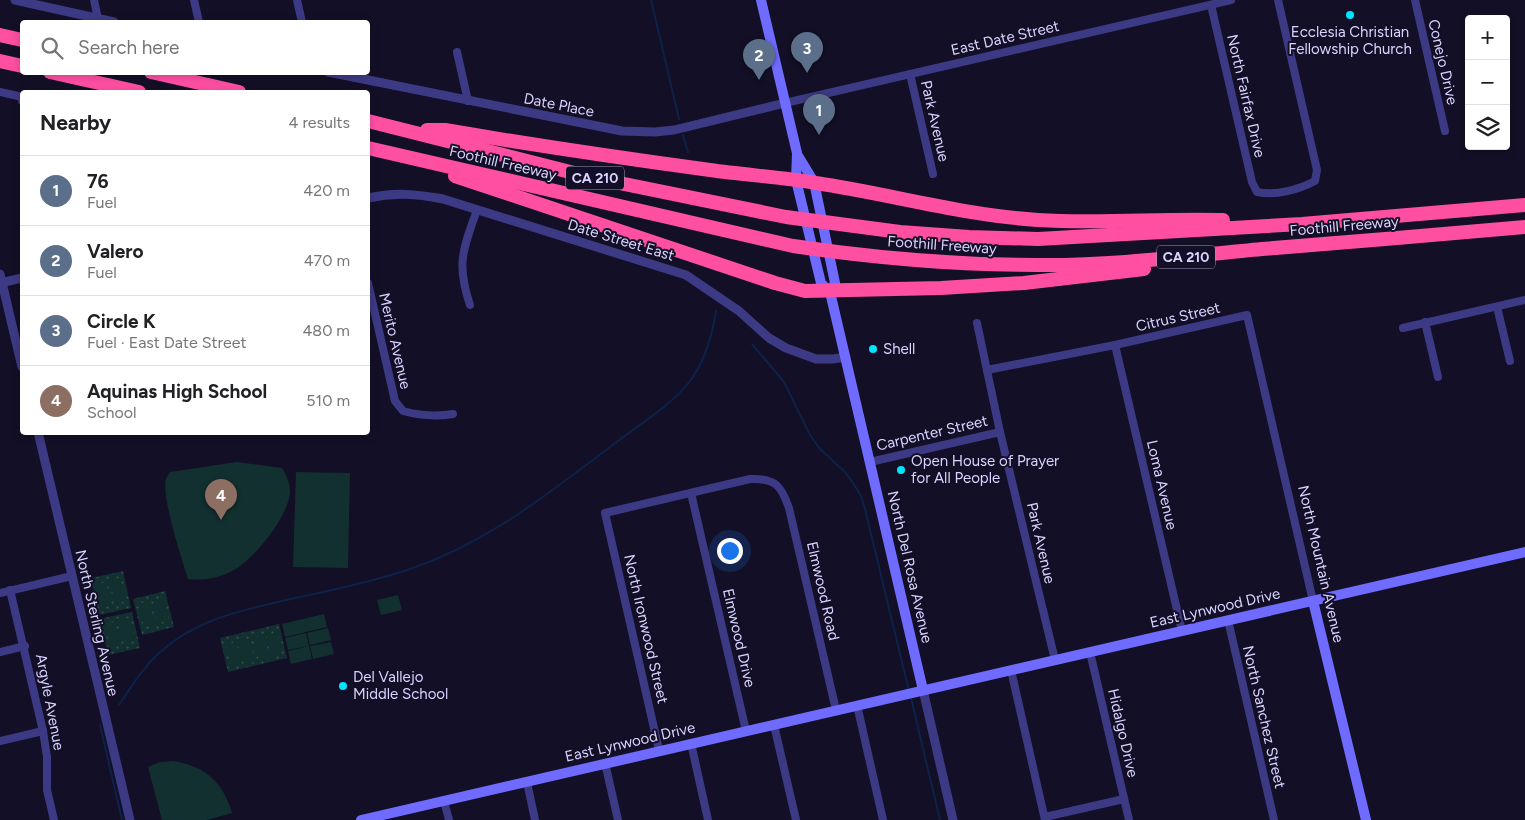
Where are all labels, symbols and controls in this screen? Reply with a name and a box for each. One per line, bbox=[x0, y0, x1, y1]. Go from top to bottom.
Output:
marker: Ecclesia Christian Fellowship Church bbox=[1344, 9, 1356, 21]
map controls bbox=[1465, 15, 1510, 150]
button: + bbox=[1465, 15, 1510, 60]
street label: East Date Street bbox=[949, 17, 1061, 59]
street label: Conejo Drive bbox=[1424, 17, 1462, 107]
search box bbox=[20, 20, 370, 75]
place label: Ecclesia Christian Fellowship Church bbox=[1288, 23, 1412, 58]
pin: 3 bbox=[791, 32, 823, 73]
street label: North Fairfax Drive bbox=[1223, 33, 1269, 159]
icon: search bbox=[38, 34, 66, 62]
text: Search here bbox=[78, 36, 180, 59]
pin: 2 bbox=[743, 39, 775, 80]
button: − bbox=[1465, 60, 1510, 105]
street label: Park Avenue bbox=[917, 79, 953, 163]
street label: Date Place bbox=[522, 89, 596, 121]
pin: 1 bbox=[803, 94, 835, 135]
button: layers bbox=[1465, 105, 1510, 150]
text: Nearby bbox=[40, 110, 111, 135]
text: 4 results bbox=[289, 113, 350, 132]
street label: Foothill Freeway bbox=[448, 142, 558, 184]
road number: CA 210 bbox=[566, 167, 624, 190]
text: 76 bbox=[87, 170, 109, 193]
text: 1 bbox=[53, 181, 59, 200]
text: 420 m bbox=[303, 181, 350, 200]
text: Fuel bbox=[87, 193, 117, 212]
street label: Foothill Freeway bbox=[1289, 212, 1399, 240]
street label: Date Street East bbox=[566, 215, 677, 265]
street label: Foothill Freeway bbox=[887, 232, 997, 258]
text: Valero bbox=[87, 240, 144, 263]
road number: CA 210 bbox=[1157, 246, 1215, 268]
text: 2 bbox=[51, 251, 61, 270]
text: 470 m bbox=[304, 251, 350, 270]
text: Fuel bbox=[87, 263, 117, 282]
street label: Merito Avenue bbox=[375, 291, 415, 391]
street label: Citrus Street bbox=[1134, 298, 1222, 335]
text: Circle K bbox=[87, 310, 156, 333]
text: 3 bbox=[52, 321, 60, 340]
text: 480 m bbox=[302, 321, 350, 340]
text: Fuel · East Date Street bbox=[87, 333, 246, 352]
place label: Shell bbox=[883, 340, 915, 358]
marker: Shell bbox=[867, 343, 879, 355]
text: Aquinas High School bbox=[87, 380, 267, 403]
text: 4 bbox=[51, 391, 61, 410]
text: 510 m bbox=[306, 391, 350, 410]
text: School bbox=[87, 403, 137, 422]
street label: Carpenter Street bbox=[875, 411, 990, 455]
street label: Loma Avenue bbox=[1143, 438, 1181, 532]
place label: Open House of Prayer for All People bbox=[911, 452, 1059, 487]
marker: Open House of Prayer for All People bbox=[895, 464, 907, 476]
pin: 4 bbox=[205, 479, 237, 520]
street label: North Mountain Avenue bbox=[1294, 484, 1348, 644]
street label: North Del Rosa Avenue bbox=[884, 489, 936, 645]
street label: Park Avenue bbox=[1023, 501, 1059, 585]
your location bbox=[717, 538, 743, 564]
street label: Elmwood Road bbox=[803, 540, 843, 642]
street label: North Sterling Avenue bbox=[71, 548, 123, 698]
street label: North Ironwood Street bbox=[620, 553, 672, 706]
street label: East Lynwood Drive bbox=[1148, 584, 1282, 632]
street label: Elmwood Drive bbox=[719, 587, 759, 689]
street label: North Sanchez Street bbox=[1239, 644, 1289, 791]
street label: Argyle Avenue bbox=[32, 652, 68, 752]
place label: Del Vallejo Middle School bbox=[353, 668, 448, 703]
marker: Del Vallejo Middle School bbox=[337, 680, 349, 692]
street label: Hidalgo Drive bbox=[1104, 687, 1142, 779]
street label: East Lynwood Drive bbox=[563, 718, 697, 766]

